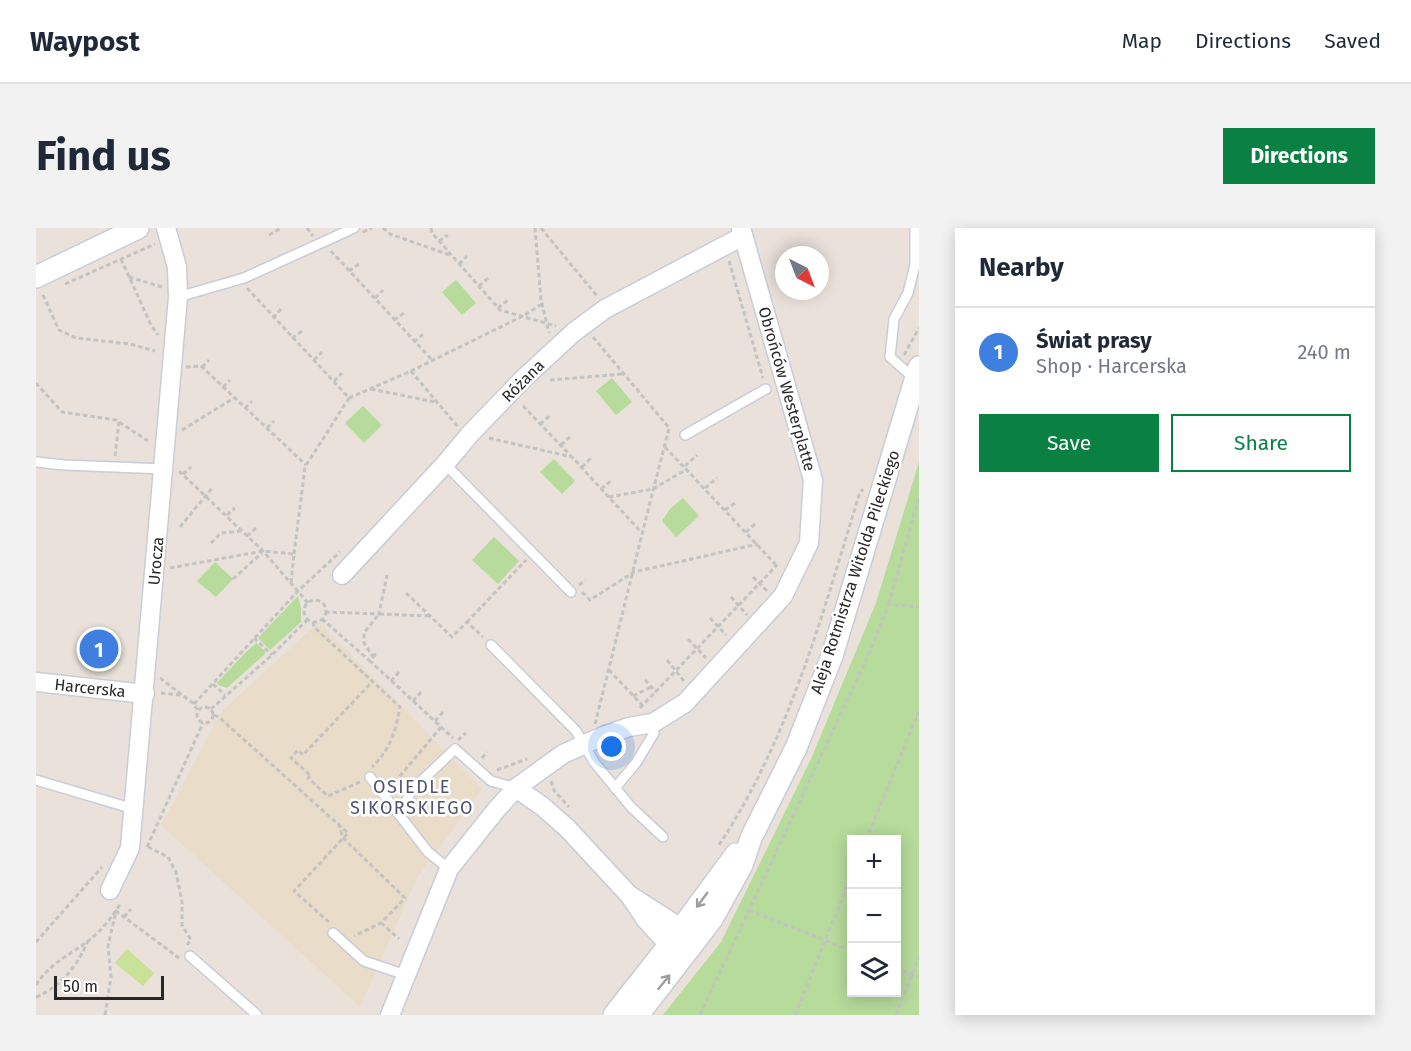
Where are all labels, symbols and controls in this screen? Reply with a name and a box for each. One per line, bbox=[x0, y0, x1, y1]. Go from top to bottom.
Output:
text: Waypost bbox=[30, 25, 140, 58]
text: Map bbox=[1122, 28, 1162, 54]
text: Directions bbox=[1195, 28, 1291, 54]
text: Saved bbox=[1324, 28, 1381, 54]
button: Directions bbox=[1223, 128, 1375, 184]
text: Find us bbox=[36, 131, 171, 181]
north arrow bbox=[775, 246, 829, 300]
text: Nearby bbox=[979, 252, 1064, 283]
street label: Obrońców Westerplatte bbox=[754, 305, 820, 473]
text: Świat prasy bbox=[1036, 327, 1152, 354]
text: 1 bbox=[994, 340, 1003, 364]
text: 240 m bbox=[1297, 340, 1351, 364]
text: Shop · Harcerska bbox=[1036, 354, 1187, 378]
street label: Różana bbox=[498, 356, 548, 406]
button: Save bbox=[979, 414, 1159, 472]
button: Share bbox=[1171, 414, 1351, 472]
street label: Aleja Rotmistrza Witolda Pileckiego bbox=[807, 448, 903, 696]
street label: Urocza bbox=[144, 536, 168, 586]
pin: 1 bbox=[80, 626, 118, 672]
street label: Harcerska bbox=[53, 675, 127, 701]
your location bbox=[597, 732, 626, 761]
district label: OSIEDLE SIKORSKIEGO bbox=[350, 776, 474, 819]
map controls bbox=[847, 835, 901, 997]
button: + bbox=[847, 835, 901, 889]
button: − bbox=[847, 889, 901, 943]
one-way arrow bbox=[695, 891, 708, 907]
button: layers bbox=[847, 943, 901, 997]
scale bar bbox=[54, 973, 164, 1000]
one-way arrow bbox=[657, 975, 670, 991]
text: 50 m bbox=[63, 977, 98, 996]

